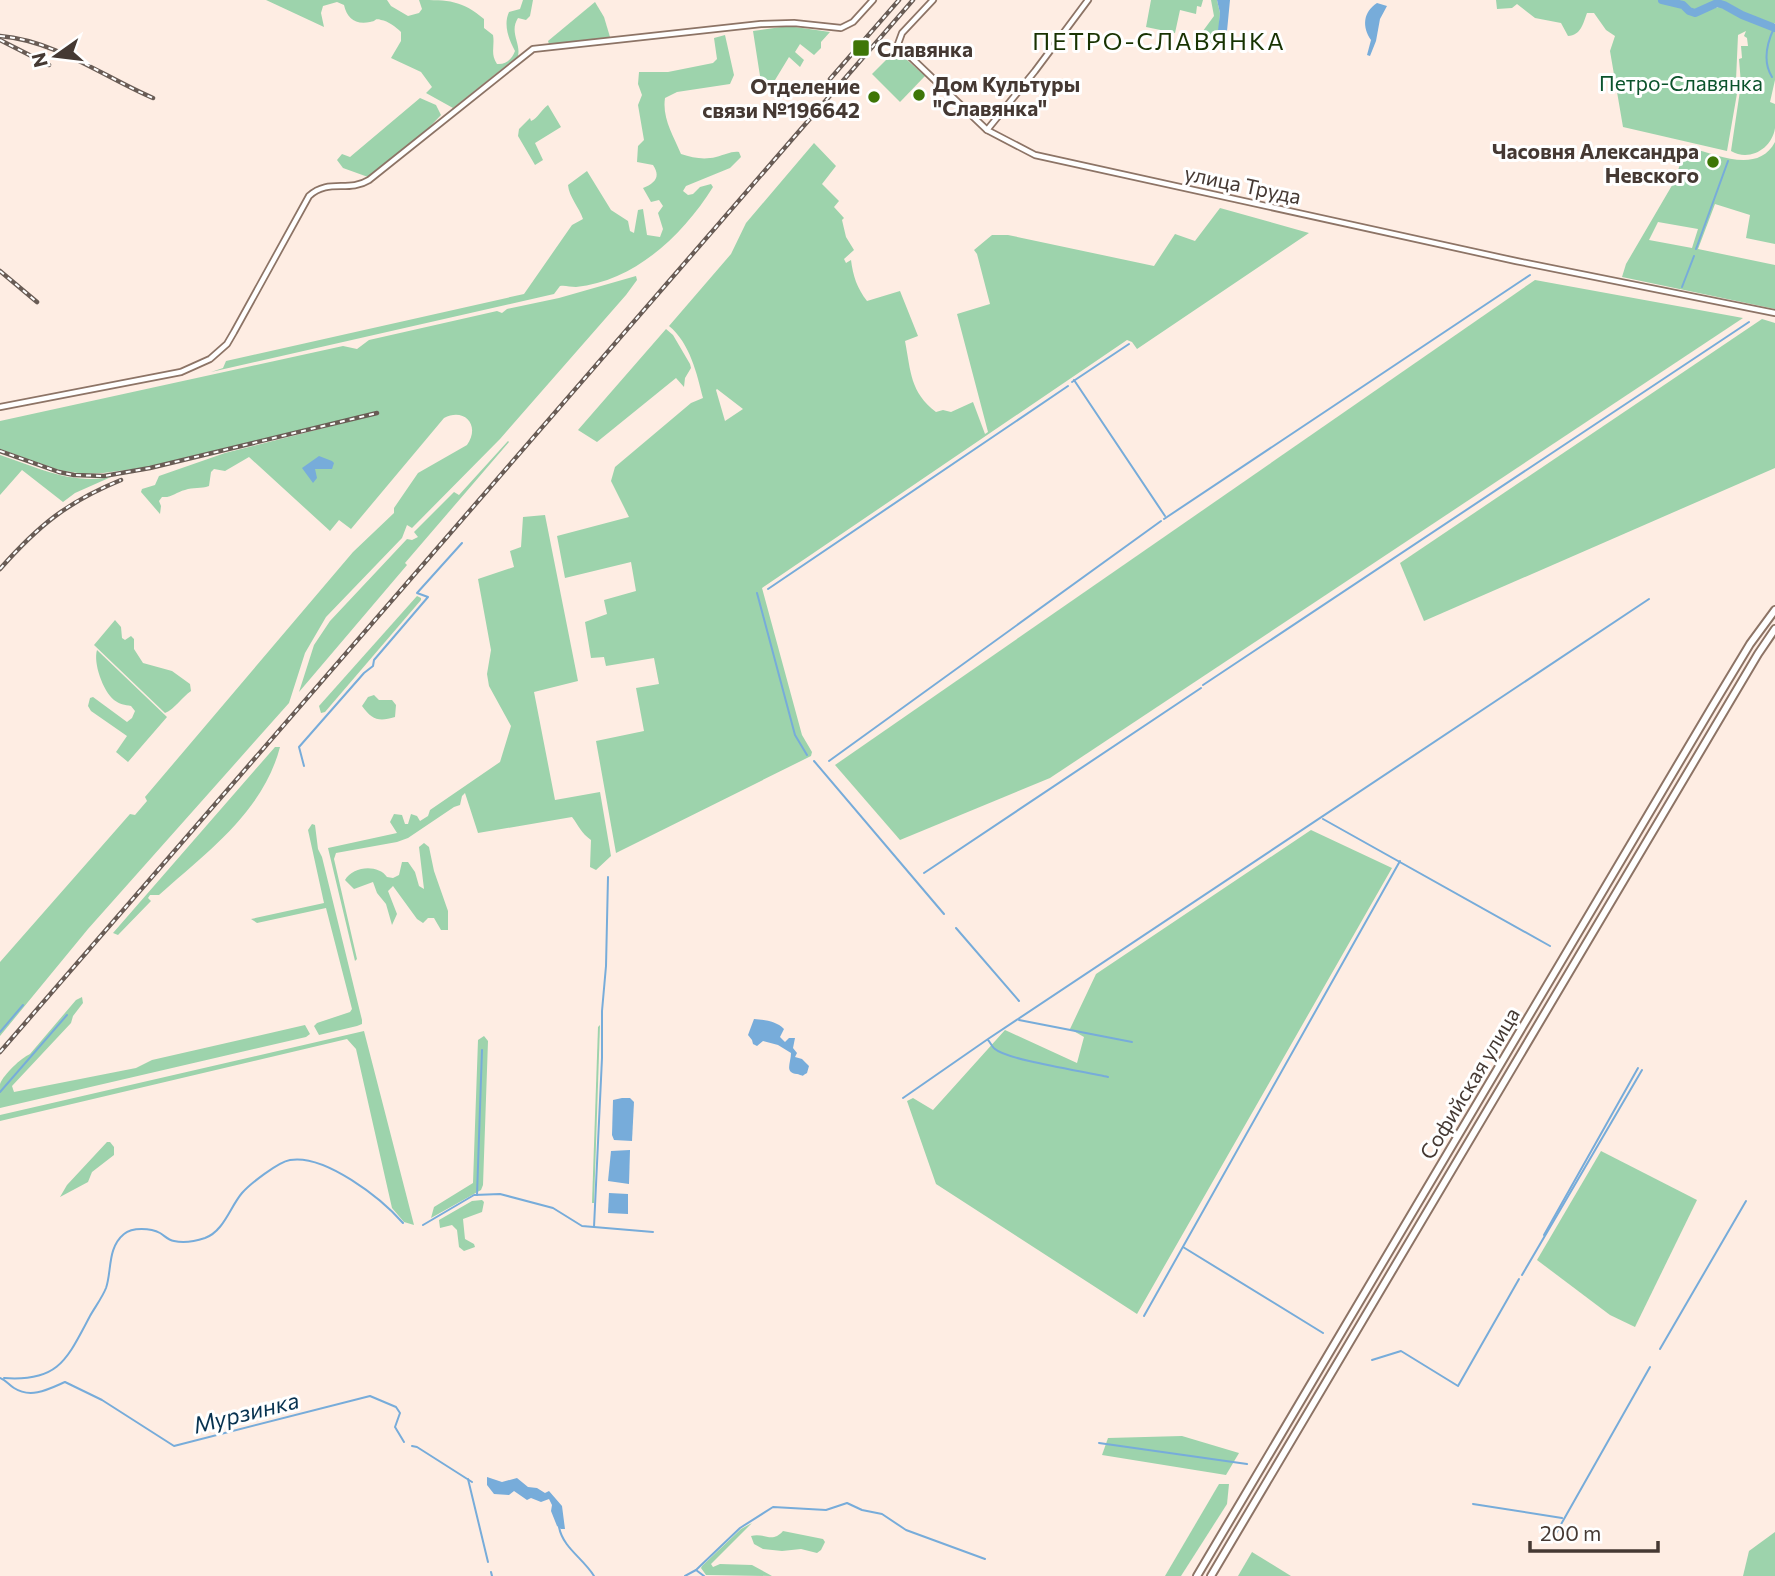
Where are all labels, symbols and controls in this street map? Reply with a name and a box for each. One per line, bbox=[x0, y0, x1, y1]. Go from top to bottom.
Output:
north arrow bbox=[21, 21, 91, 91]
district label: ПЕТРО-СЛАВЯНКА bbox=[1032, 26, 1286, 55]
place label: Славянка bbox=[877, 36, 973, 61]
marker: Славянка bbox=[851, 38, 871, 58]
text: N bbox=[26, 51, 52, 70]
park label: Петро-Славянка bbox=[1599, 70, 1763, 95]
place label: Дом Культуры "Славянка" bbox=[933, 71, 1080, 120]
place label: Отделение связи №196642 bbox=[702, 73, 860, 122]
marker: Дом Культуры "Славянка" bbox=[911, 87, 927, 103]
marker: Отделение связи №196642 bbox=[866, 89, 882, 105]
place label: Часовня Александра Невского bbox=[1492, 138, 1699, 187]
marker: Часовня Александра Невского bbox=[1705, 154, 1721, 170]
street label: улица Труда bbox=[1182, 159, 1304, 209]
street label: Софийская улица bbox=[1414, 1003, 1524, 1163]
water label: Мурзинка bbox=[190, 1385, 302, 1439]
scale bar bbox=[1530, 1510, 1658, 1554]
text: 200 m bbox=[1540, 1520, 1601, 1545]

